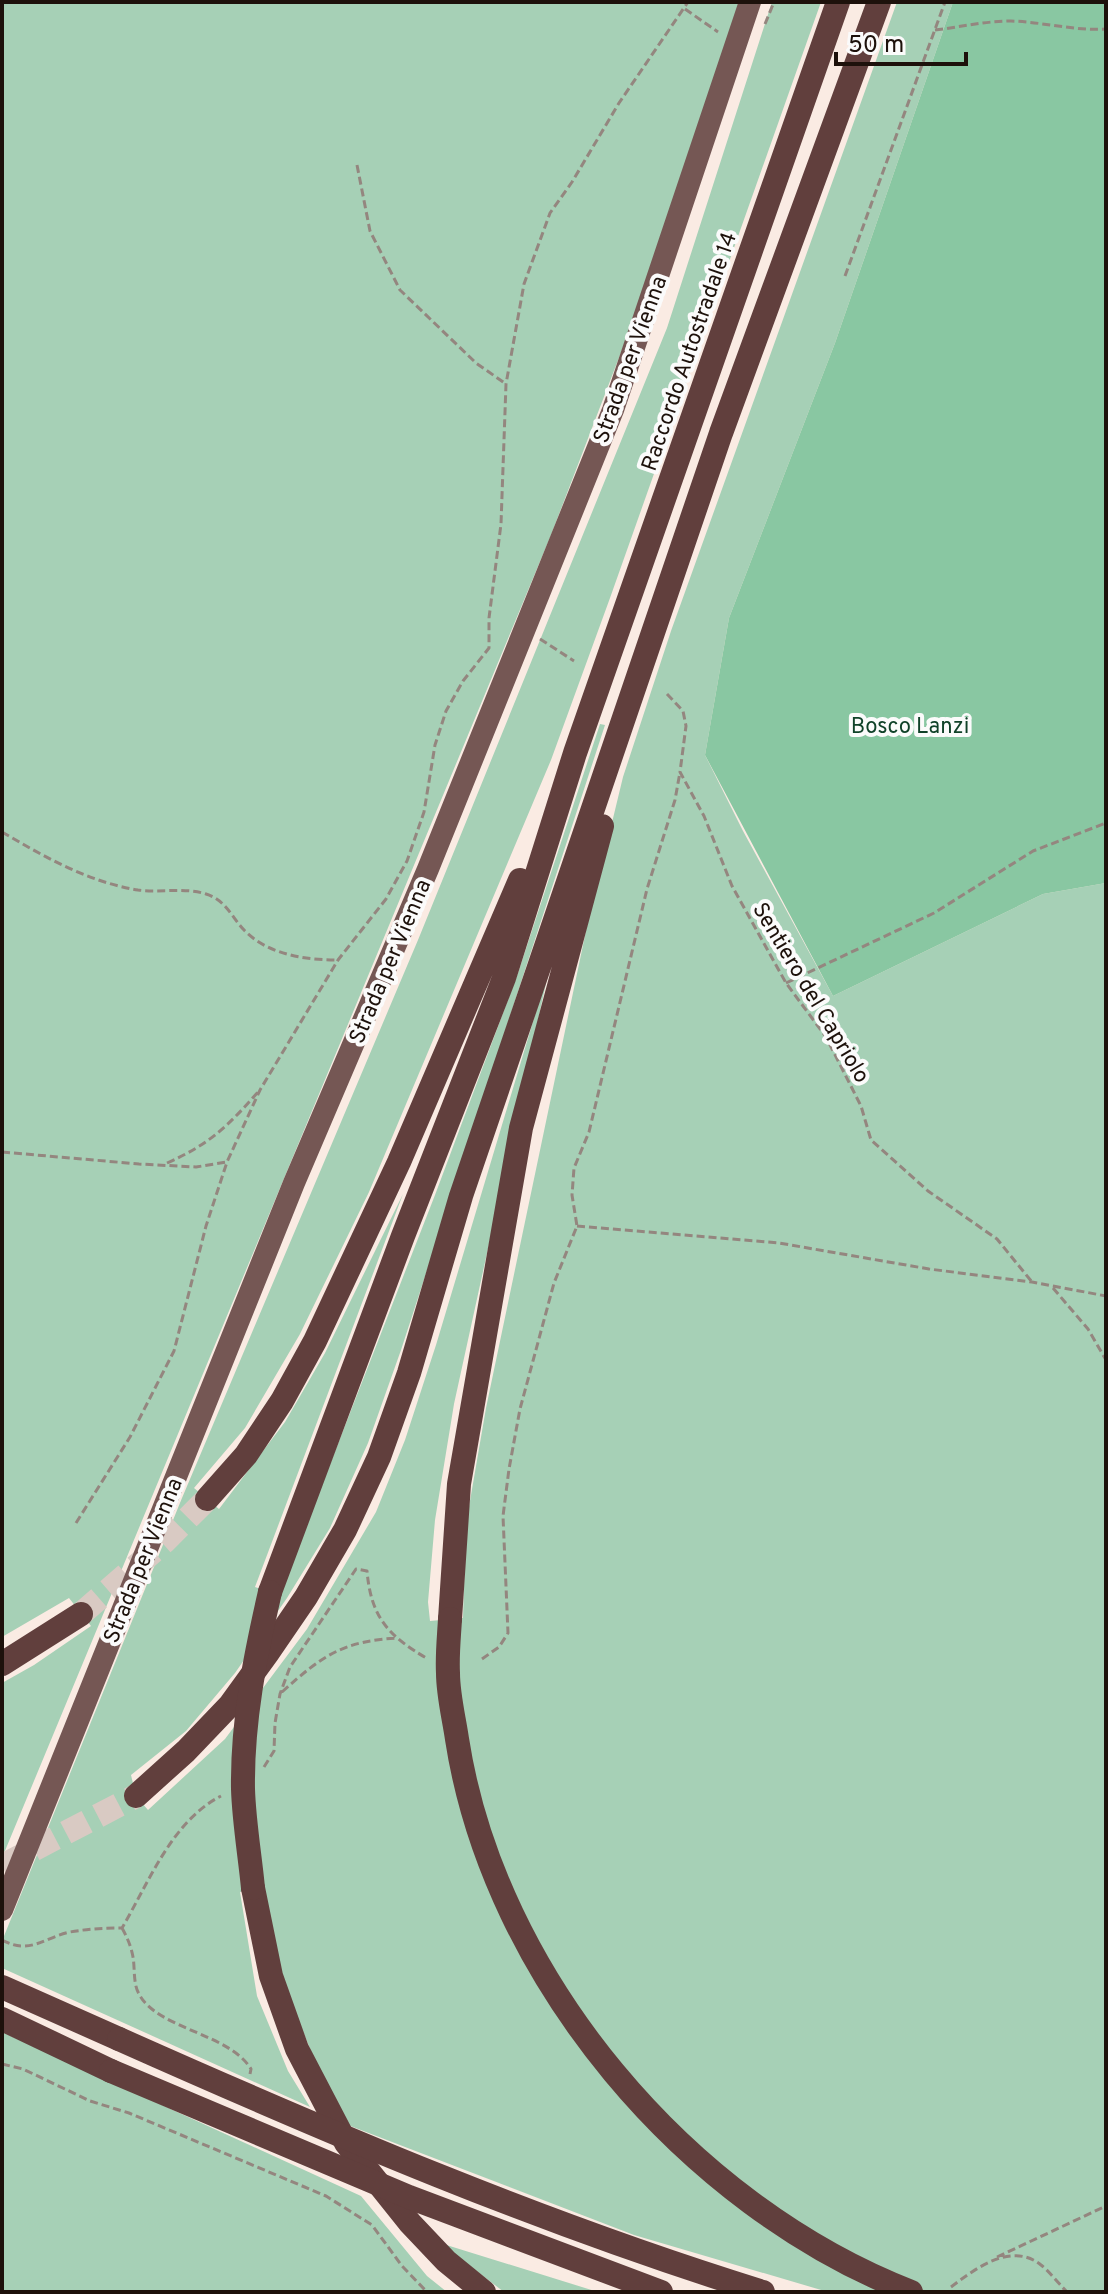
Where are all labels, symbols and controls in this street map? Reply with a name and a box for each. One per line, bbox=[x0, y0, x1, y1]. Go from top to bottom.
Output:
scale bar bbox=[836, 16, 966, 66]
text: 50 m bbox=[848, 31, 904, 61]
street label: Raccordo Autostradale 14 bbox=[637, 229, 744, 475]
street label: Strada per Vienna bbox=[589, 273, 674, 447]
park label: Bosco Lanzi bbox=[851, 714, 969, 741]
street label: Strada per Vienna bbox=[345, 876, 438, 1048]
street label: Sentiero del Capriolo bbox=[745, 898, 874, 1088]
street label: Strada per Vienna bbox=[99, 1474, 190, 1648]

